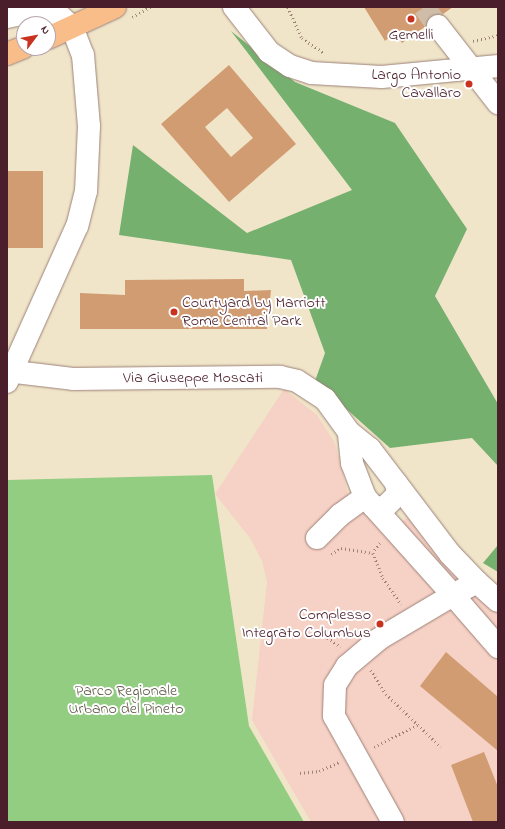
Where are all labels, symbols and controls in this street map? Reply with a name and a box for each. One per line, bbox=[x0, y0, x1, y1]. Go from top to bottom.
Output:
marker: Gemelli bbox=[406, 14, 416, 24]
north arrow bbox=[16, 16, 56, 56]
text: N bbox=[37, 23, 54, 38]
place label: Gemelli bbox=[388, 25, 434, 45]
place label: Largo Antonio Cavallaro bbox=[371, 65, 461, 103]
marker: Largo Antonio Cavallaro bbox=[464, 79, 474, 89]
place label: Courtyard by Marriott Rome Central Park bbox=[182, 293, 326, 331]
marker: Courtyard by Marriott Rome Central Park bbox=[169, 307, 179, 317]
street label: Via Giuseppe Moscati bbox=[123, 368, 263, 388]
place label: Complesso Integrato Columbus bbox=[242, 605, 371, 643]
marker: Complesso Integrato Columbus bbox=[374, 618, 386, 630]
park label: Parco Regionale Urbano del Pineto bbox=[68, 681, 184, 719]

